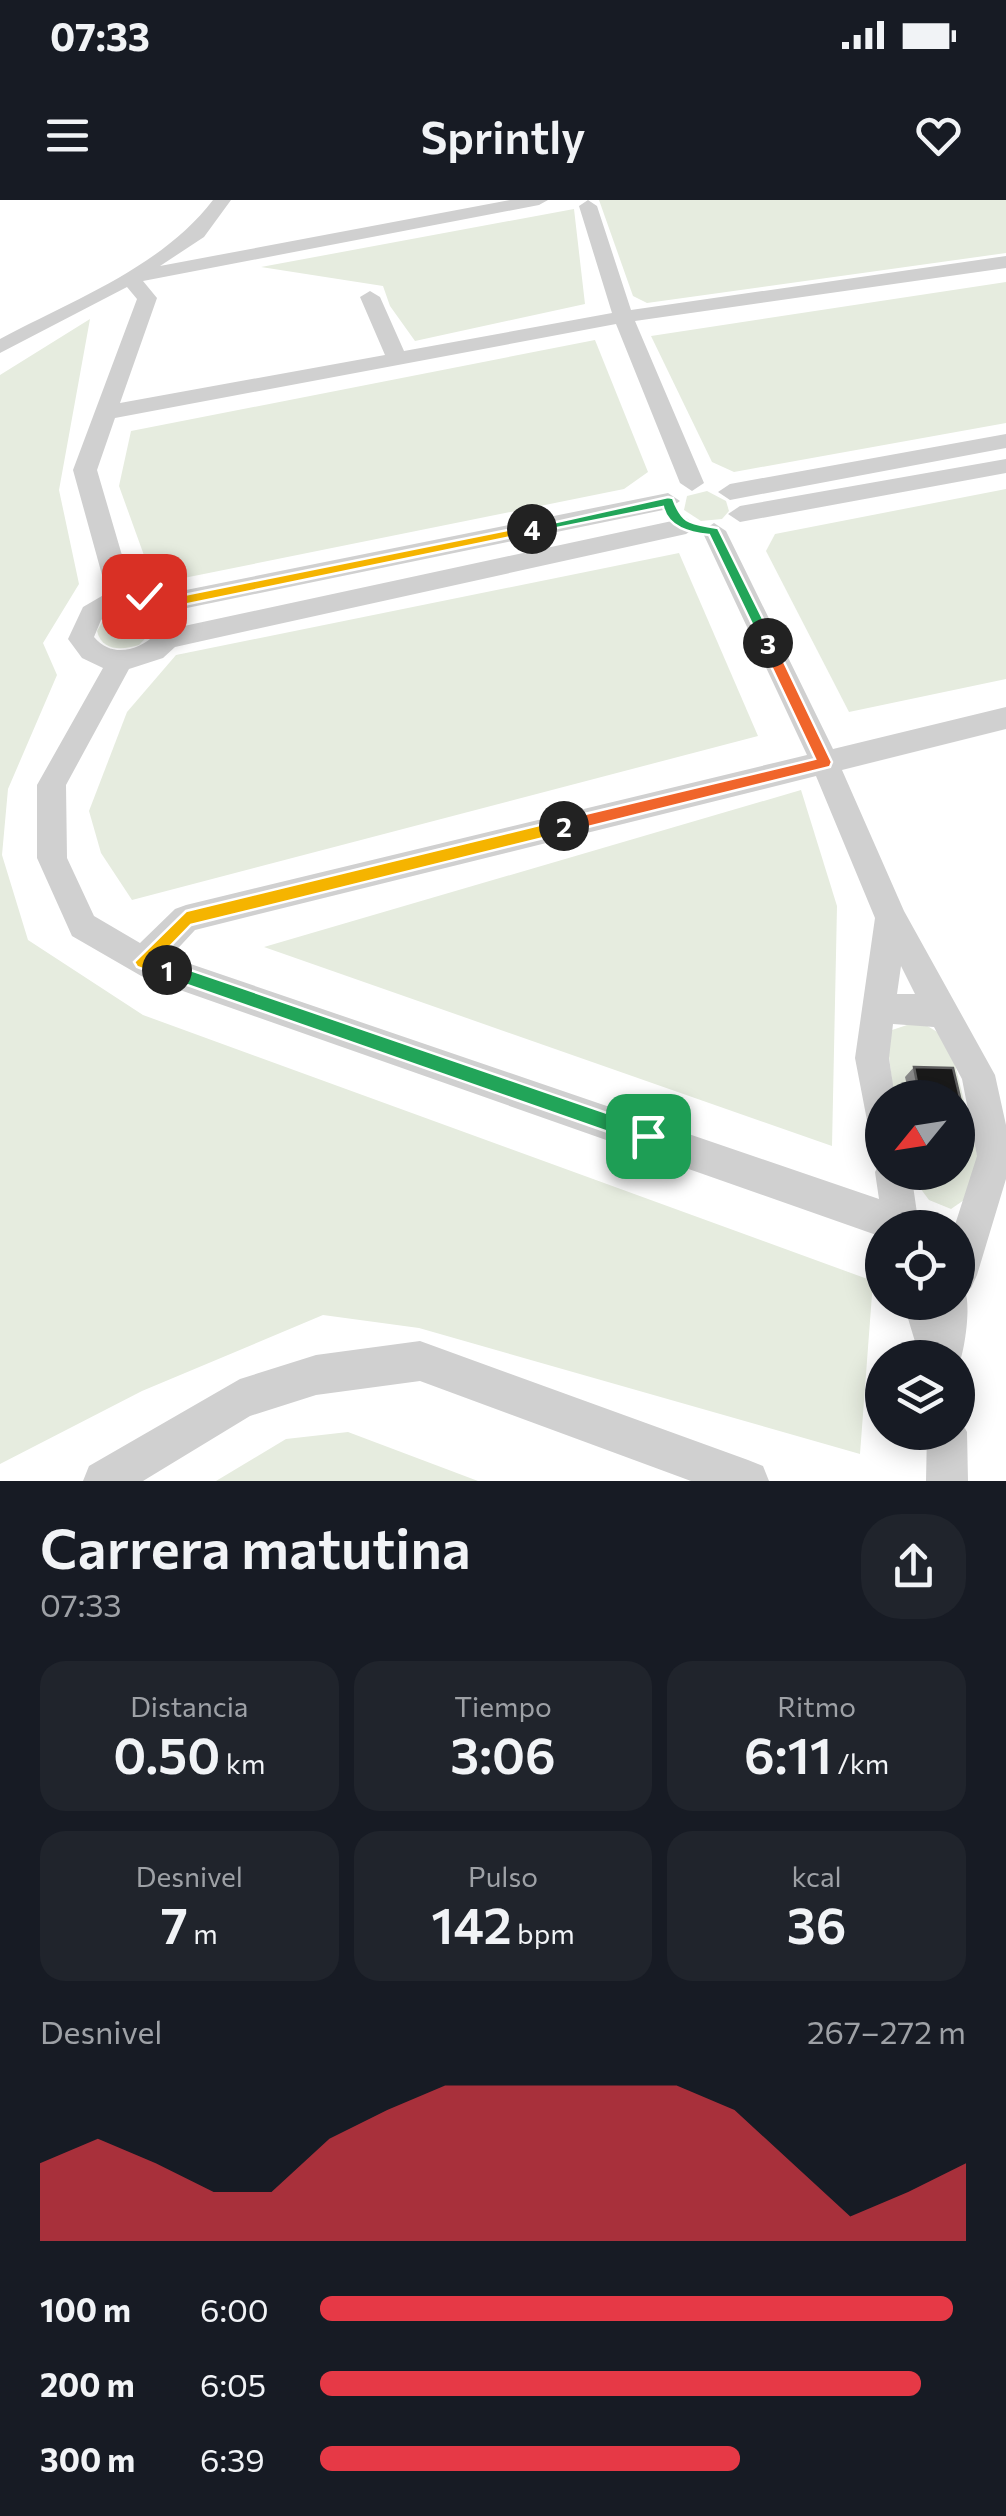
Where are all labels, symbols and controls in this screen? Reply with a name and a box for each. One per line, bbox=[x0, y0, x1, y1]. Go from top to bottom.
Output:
text: 07:33 bbox=[50, 12, 150, 59]
icon: menu bbox=[40, 108, 95, 163]
text: Sprintly bbox=[420, 108, 586, 163]
icon: heart bbox=[911, 108, 966, 163]
pin: 4 bbox=[507, 504, 557, 554]
text: 4 bbox=[523, 512, 541, 546]
pin bbox=[102, 554, 187, 639]
icon: check bbox=[117, 569, 172, 624]
pin: 3 bbox=[743, 618, 793, 668]
text: 3 bbox=[760, 626, 776, 660]
pin: 2 bbox=[539, 801, 589, 851]
text: 2 bbox=[556, 809, 572, 843]
pin: 1 bbox=[142, 945, 192, 995]
text: 1 bbox=[161, 953, 173, 987]
north arrow bbox=[865, 1080, 975, 1190]
map controls bbox=[865, 1080, 975, 1450]
pin bbox=[606, 1094, 691, 1179]
icon: arrive bbox=[621, 1109, 676, 1164]
button: locate bbox=[865, 1210, 975, 1320]
button: layers bbox=[865, 1340, 975, 1450]
text: Carrera matutina bbox=[40, 1513, 471, 1580]
button: share bbox=[861, 1514, 966, 1619]
text: 07:33 bbox=[40, 1584, 122, 1624]
text: Distancia bbox=[130, 1689, 249, 1723]
text: Tiempo bbox=[454, 1689, 552, 1723]
text: Ritmo bbox=[777, 1689, 856, 1723]
text: 0.50 bbox=[113, 1723, 220, 1784]
text: 3:06 bbox=[450, 1723, 556, 1784]
text: 6:11 bbox=[744, 1723, 832, 1784]
text: km bbox=[220, 1746, 265, 1780]
text: /km bbox=[832, 1746, 889, 1780]
text: Desnivel bbox=[136, 1859, 243, 1893]
text: Pulso bbox=[468, 1859, 538, 1893]
text: kcal bbox=[792, 1859, 842, 1893]
text: 7 bbox=[161, 1893, 188, 1954]
text: 142 bbox=[431, 1893, 512, 1954]
text: 36 bbox=[787, 1893, 846, 1954]
text: m bbox=[188, 1916, 218, 1950]
text: bpm bbox=[512, 1916, 575, 1950]
text: Desnivel bbox=[40, 2011, 162, 2051]
text: 267–272 m bbox=[807, 2011, 966, 2051]
text: 100 m bbox=[40, 2289, 131, 2329]
text: 6:00 bbox=[200, 2289, 269, 2329]
text: 200 m bbox=[40, 2364, 135, 2404]
text: 6:05 bbox=[200, 2364, 266, 2404]
text: 300 m bbox=[40, 2439, 135, 2479]
text: 6:39 bbox=[200, 2439, 265, 2479]

